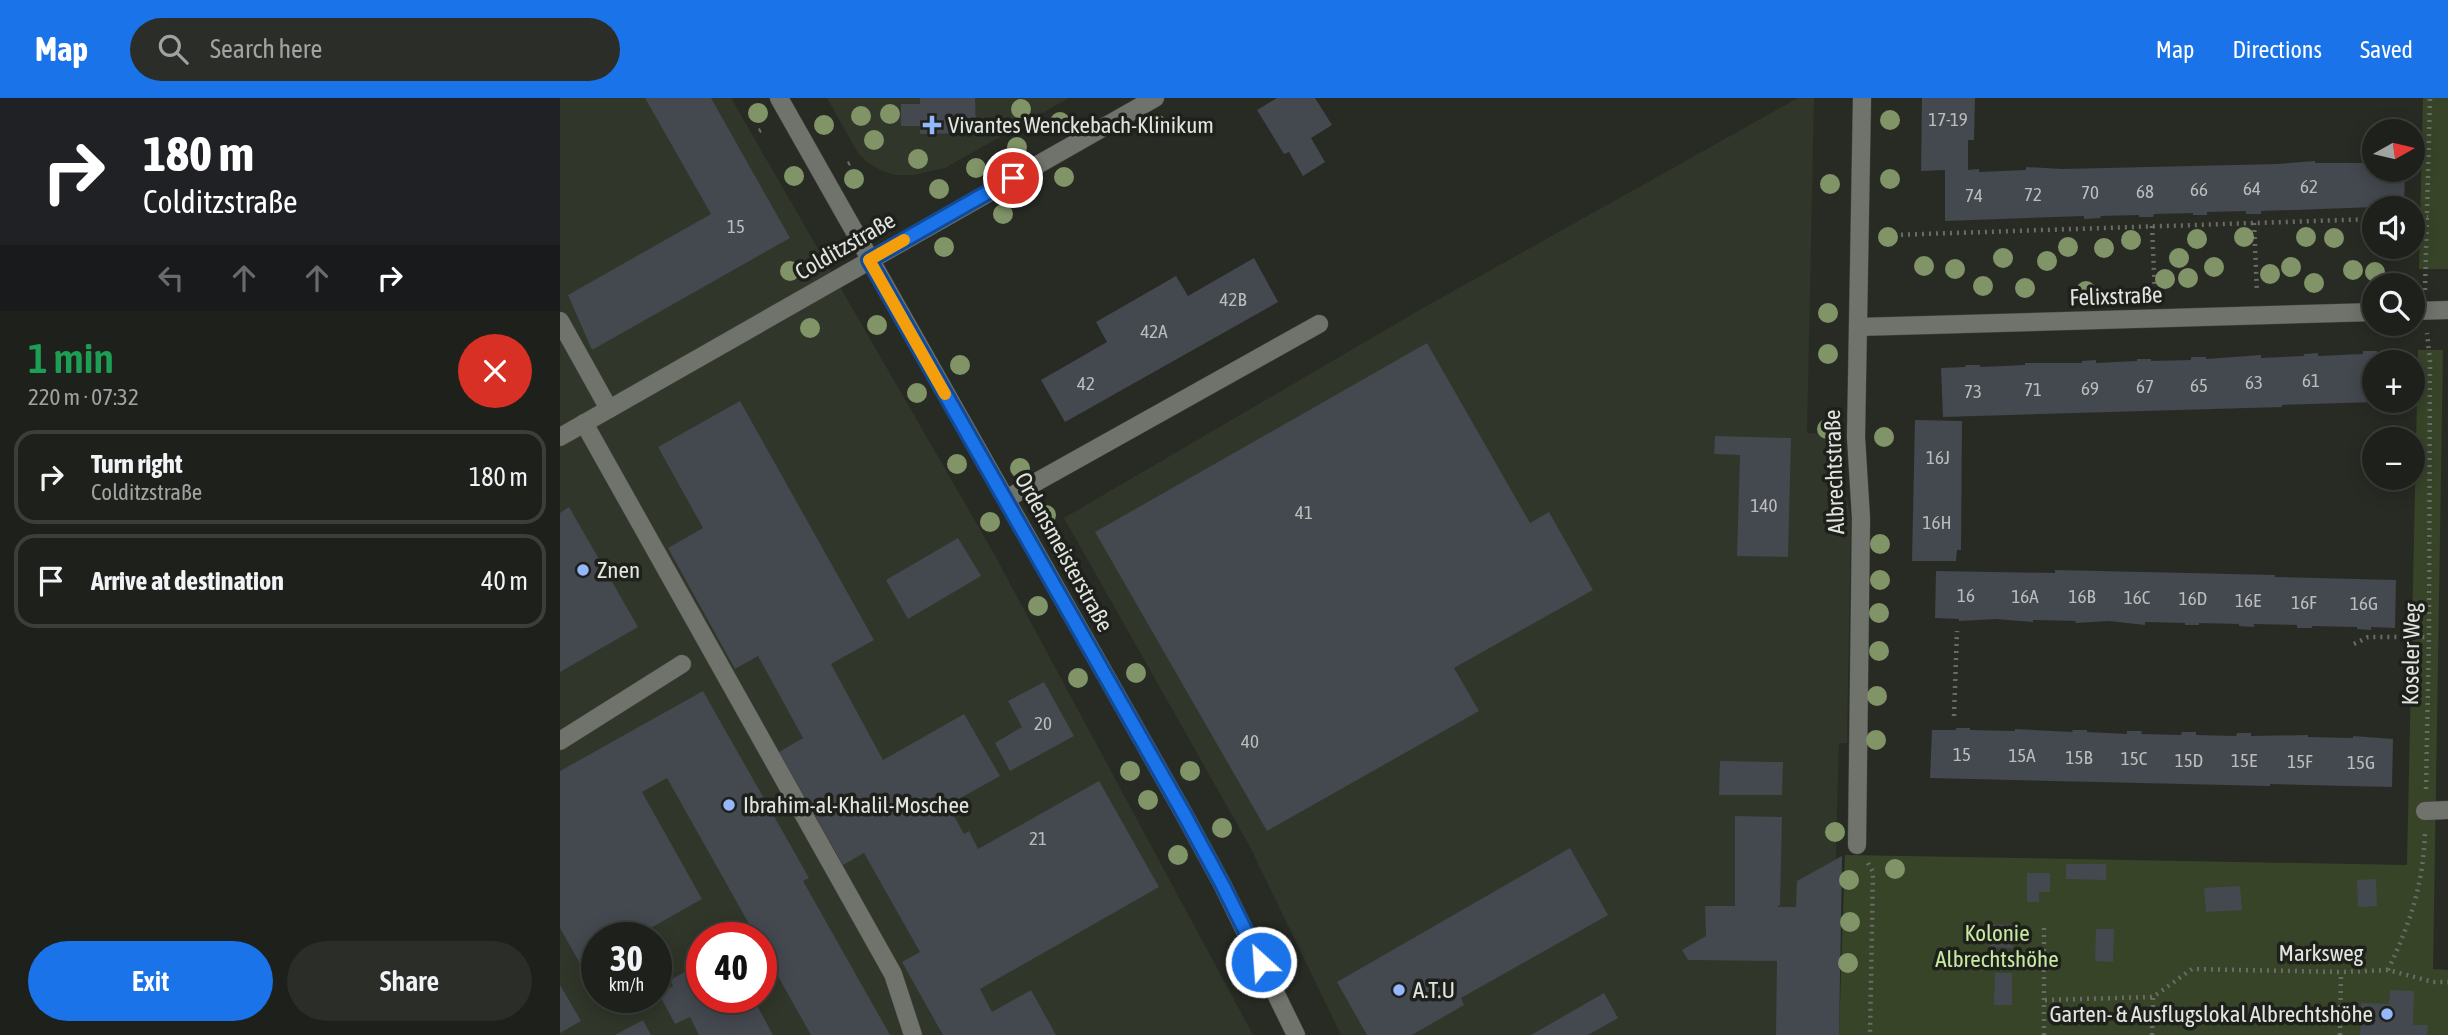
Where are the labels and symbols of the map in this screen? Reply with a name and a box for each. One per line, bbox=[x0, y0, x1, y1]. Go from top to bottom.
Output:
house number: 17-19 bbox=[1928, 108, 1968, 130]
place label: Vivantes Wenckebach-Klinikum bbox=[948, 112, 1214, 138]
marker: Vivantes Wenckebach-Klinikum bbox=[922, 115, 942, 135]
north arrow bbox=[2362, 119, 2426, 182]
pin bbox=[983, 148, 1043, 208]
house number: 62 bbox=[2300, 175, 2318, 197]
house number: 64 bbox=[2243, 177, 2261, 199]
house number: 66 bbox=[2190, 178, 2208, 200]
house number: 68 bbox=[2136, 180, 2154, 202]
house number: 70 bbox=[2081, 181, 2099, 203]
house number: 72 bbox=[2024, 183, 2042, 205]
house number: 74 bbox=[1965, 184, 1983, 206]
street label: Colditzstraße bbox=[790, 207, 900, 285]
house number: 15 bbox=[727, 215, 745, 237]
street label: Felixstraße bbox=[2069, 281, 2163, 311]
house number: 42B bbox=[1220, 288, 1246, 310]
house number: 42A bbox=[1140, 320, 1168, 342]
house number: 61 bbox=[2302, 369, 2320, 391]
house number: 63 bbox=[2245, 371, 2263, 393]
house number: 42 bbox=[1077, 372, 1095, 394]
house number: 65 bbox=[2190, 374, 2208, 396]
house number: 67 bbox=[2136, 375, 2154, 397]
house number: 69 bbox=[2081, 377, 2099, 399]
house number: 71 bbox=[2024, 378, 2042, 400]
house number: 73 bbox=[1964, 380, 1982, 402]
street label: Albrechtstraße bbox=[1819, 409, 1849, 535]
house number: 16J bbox=[1926, 446, 1950, 468]
street label: Ordensmeisterstraße bbox=[1010, 468, 1118, 636]
house number: 140 bbox=[1751, 494, 1777, 516]
house number: 41 bbox=[1295, 501, 1313, 523]
house number: 16H bbox=[1923, 511, 1951, 533]
place label: Znen bbox=[597, 557, 640, 583]
marker: Znen bbox=[575, 562, 591, 578]
house number: 16 bbox=[1957, 584, 1975, 606]
house number: 16A bbox=[2011, 585, 2039, 607]
house number: 16B bbox=[2069, 585, 2095, 607]
house number: 16C bbox=[2124, 586, 2151, 608]
house number: 16D bbox=[2179, 587, 2207, 609]
house number: 16E bbox=[2235, 589, 2261, 611]
house number: 16F bbox=[2291, 591, 2317, 613]
house number: 16G bbox=[2350, 592, 2378, 614]
street label: Koseler Weg bbox=[2397, 602, 2425, 706]
house number: 20 bbox=[1034, 712, 1052, 734]
house number: 40 bbox=[1241, 730, 1259, 752]
house number: 15 bbox=[1953, 743, 1971, 765]
house number: 15A bbox=[2008, 744, 2036, 766]
house number: 15B bbox=[2066, 746, 2092, 768]
house number: 15C bbox=[2121, 747, 2148, 769]
house number: 15D bbox=[2175, 749, 2203, 771]
house number: 15E bbox=[2231, 749, 2257, 771]
house number: 15F bbox=[2287, 750, 2313, 772]
house number: 15G bbox=[2347, 751, 2375, 773]
place label: Ibrahim-al-Khalil-Moschee bbox=[743, 792, 969, 818]
marker: Ibrahim-al-Khalil-Moschee bbox=[721, 797, 737, 813]
house number: 21 bbox=[1029, 827, 1047, 849]
park label: Kolonie Albrechtshöhe bbox=[1935, 920, 2059, 972]
speed limit sign: 40 bbox=[686, 922, 777, 1013]
position arrow bbox=[1224, 925, 1298, 999]
street label: Marksweg bbox=[2279, 940, 2364, 966]
place label: A.T.U bbox=[1413, 977, 1455, 1003]
marker: A.T.U bbox=[1391, 982, 1407, 998]
place label: Garten- & Ausflugslokal Albrechtshöhe bbox=[2049, 1001, 2373, 1027]
marker: Garten- & Ausflugslokal Albrechtshöhe bbox=[2379, 1006, 2395, 1022]

